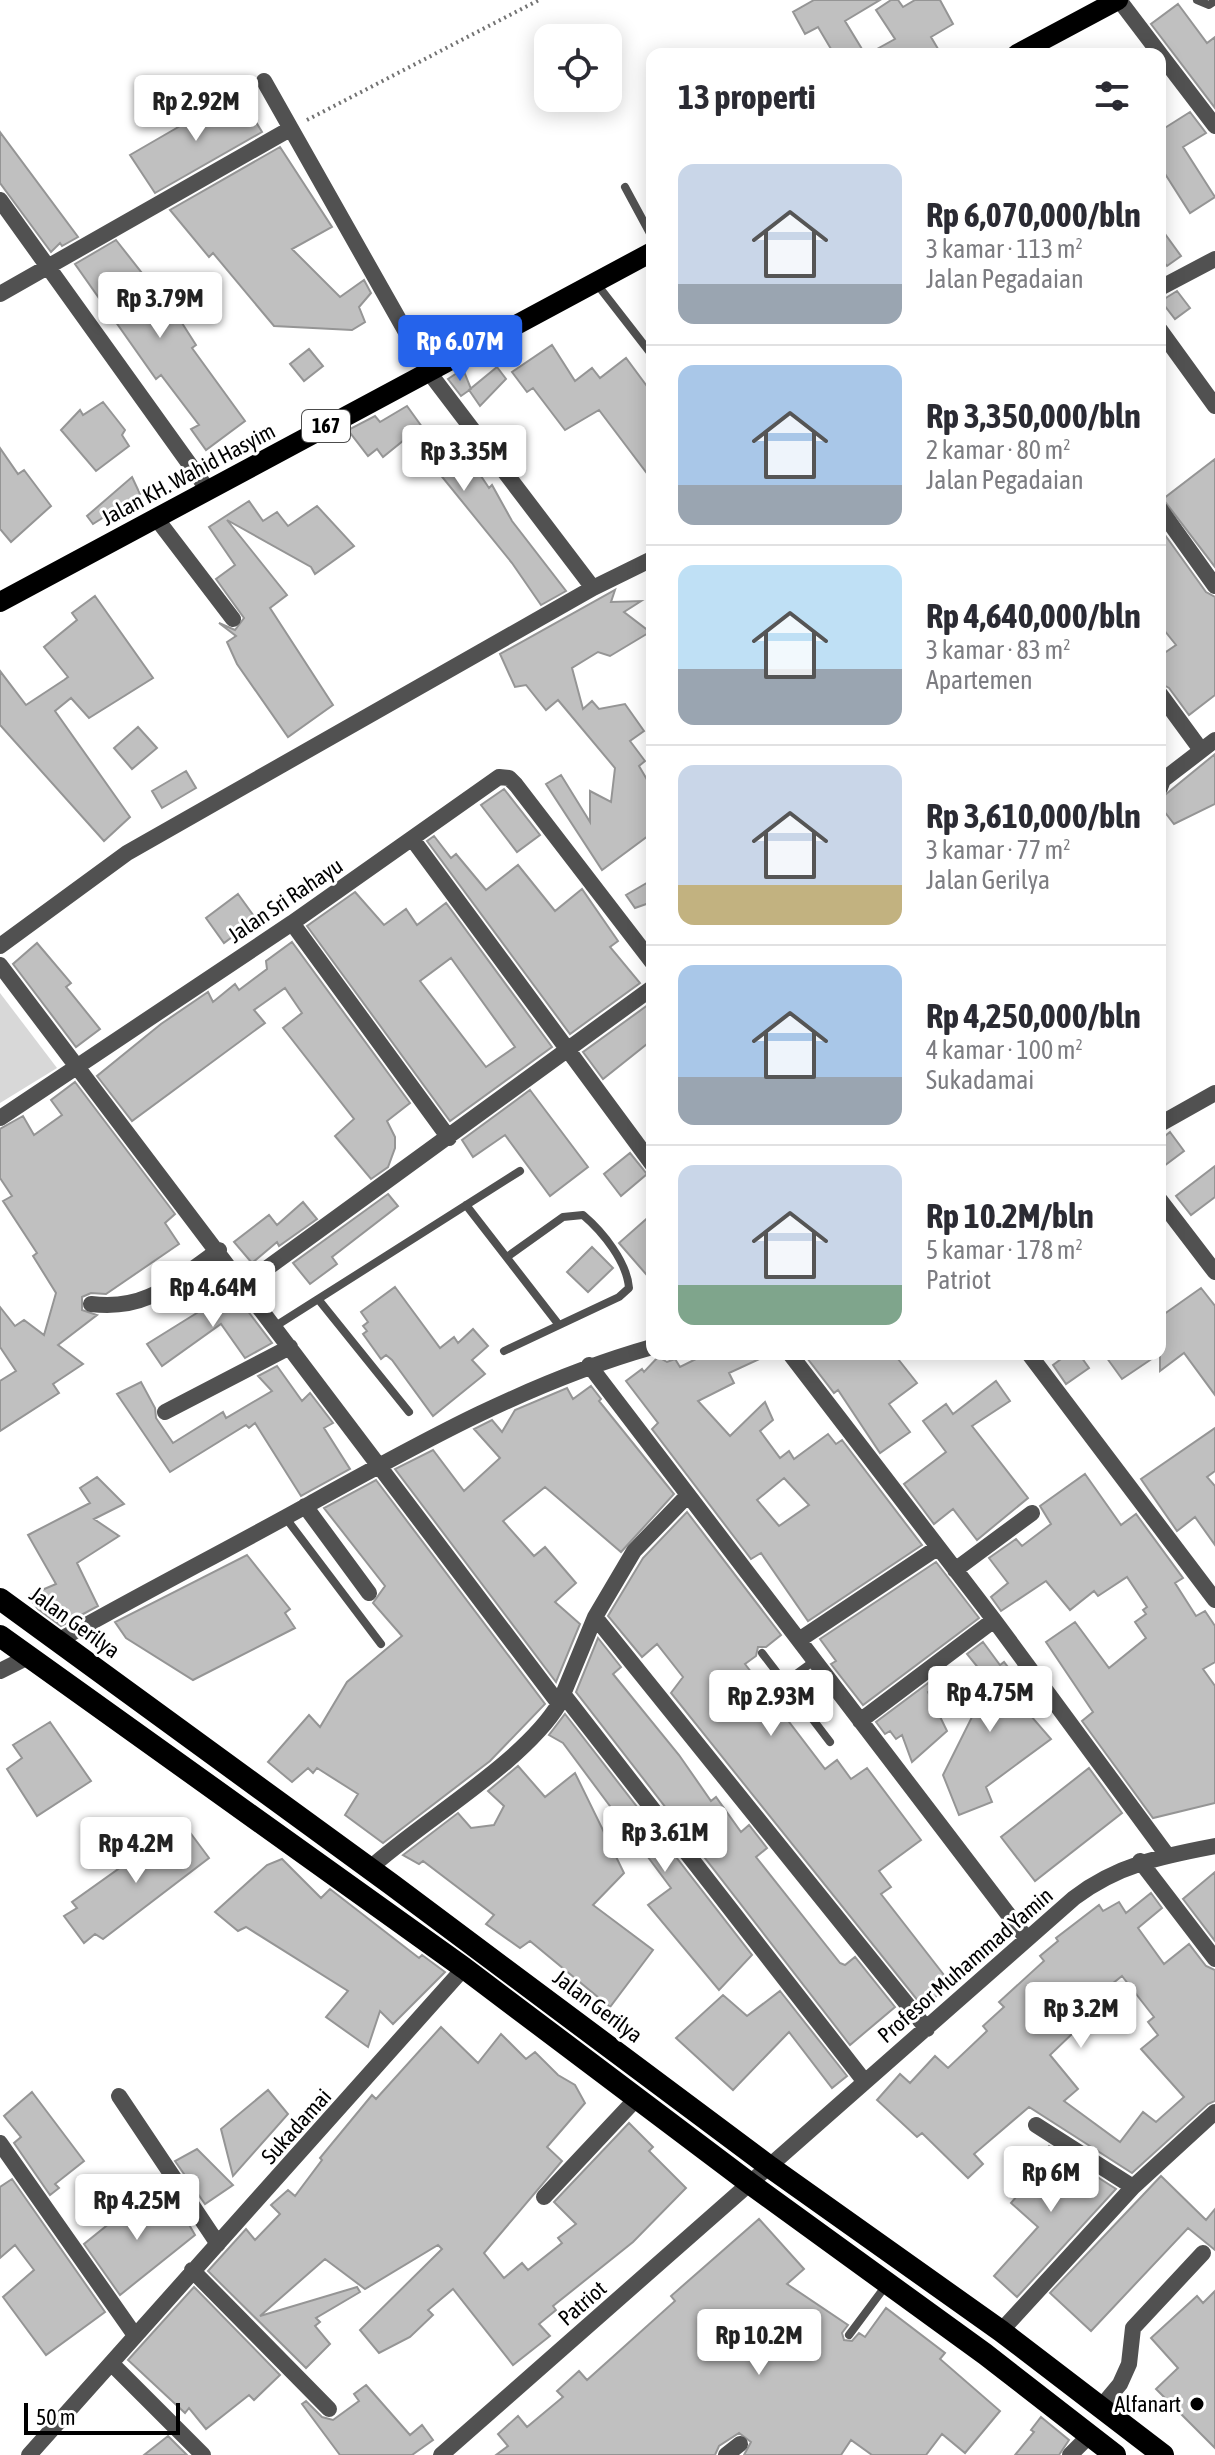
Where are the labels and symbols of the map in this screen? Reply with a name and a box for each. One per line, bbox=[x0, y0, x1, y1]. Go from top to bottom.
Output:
pin: Rp 2.92M bbox=[113, 75, 279, 143]
pin: Rp 3.79M bbox=[77, 272, 243, 340]
pin: Rp 6.07M bbox=[377, 315, 543, 383]
road number: 167 bbox=[302, 410, 350, 442]
street label: Jalan KH. Wahid Hasyim bbox=[97, 417, 279, 531]
pin: Rp 3.35M bbox=[381, 425, 547, 493]
street label: Jalan Sri Rahayu bbox=[223, 852, 347, 948]
pin: Rp 4.64M bbox=[130, 1261, 296, 1329]
street label: Jalan Gerilya bbox=[25, 1581, 125, 1663]
pin: Rp 4.75M bbox=[907, 1666, 1073, 1734]
pin: Rp 2.93M bbox=[688, 1670, 854, 1738]
pin: Rp 3.61M bbox=[582, 1806, 748, 1874]
pin: Rp 4.2M bbox=[62, 1817, 210, 1885]
street label: Profesor Muhammad Yamin bbox=[872, 1882, 1058, 2048]
street label: Jalan Gerilya bbox=[548, 1964, 648, 2048]
pin: Rp 3.2M bbox=[1007, 1982, 1155, 2050]
street label: Sukadamai bbox=[256, 2083, 336, 2169]
pin: Rp 6M bbox=[995, 2146, 1107, 2214]
pin: Rp 4.25M bbox=[54, 2174, 220, 2242]
street label: Patriot bbox=[553, 2275, 611, 2331]
pin: Rp 10.2M bbox=[676, 2309, 842, 2377]
place label: Alfanart bbox=[1115, 2391, 1181, 2417]
marker: Alfanart bbox=[1188, 2395, 1206, 2413]
scale bar bbox=[24, 2399, 180, 2435]

